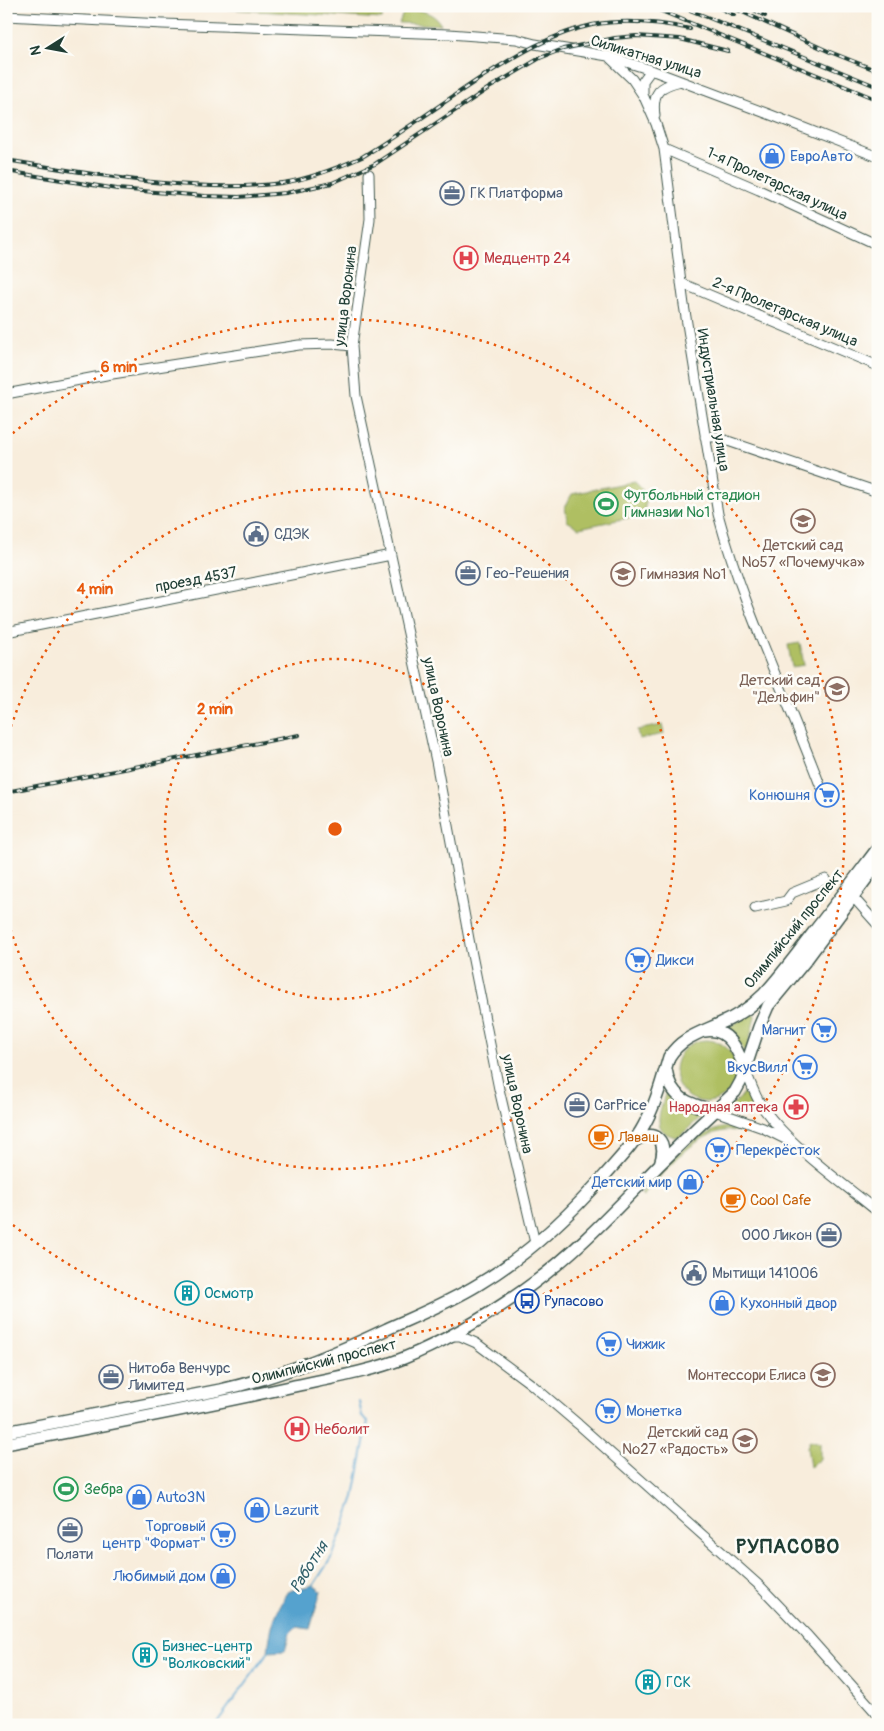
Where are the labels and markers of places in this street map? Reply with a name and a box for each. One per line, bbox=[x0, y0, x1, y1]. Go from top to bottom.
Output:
shop icon: ЕвроАвто bbox=[759, 143, 785, 169]
place label: ЕвроАвто bbox=[790, 147, 853, 166]
office icon: ГК Платформа bbox=[439, 180, 465, 206]
place label: ГК Платформа bbox=[470, 184, 563, 203]
hospital icon: Медцентр 24 bbox=[453, 245, 479, 271]
place label: Медцентр 24 bbox=[484, 249, 571, 268]
place label: Футбольный стадион Гимназии №1 bbox=[624, 486, 760, 522]
sports icon: Футбольный стадион Гимназии №1 bbox=[593, 491, 619, 517]
school or university icon: Детский сад №57 «Почемучка» bbox=[790, 508, 816, 534]
public building icon: СДЭК bbox=[243, 521, 269, 547]
place label: СДЭК bbox=[274, 525, 310, 544]
place label: Детский сад №57 «Почемучка» bbox=[741, 536, 865, 572]
office icon: Гео-Решения bbox=[455, 560, 481, 586]
school or university icon: Гимназия №1 bbox=[610, 561, 636, 587]
place label: Гео-Решения bbox=[486, 564, 569, 583]
place label: Гимназия №1 bbox=[640, 565, 726, 584]
place label: Детский сад "Дельфин" bbox=[739, 671, 820, 707]
school or university icon: Детский сад "Дельфин" bbox=[824, 676, 850, 702]
supermarket icon: Конюшня bbox=[814, 782, 840, 808]
place label: Конюшня bbox=[749, 786, 810, 805]
centre of rings bbox=[326, 820, 344, 838]
supermarket icon: Дикси bbox=[625, 947, 651, 973]
place label: Дикси bbox=[655, 951, 694, 970]
supermarket icon: Магнит bbox=[811, 1017, 837, 1043]
place label: Магнит bbox=[761, 1021, 806, 1040]
supermarket icon: ВкусВилл bbox=[792, 1054, 818, 1080]
place label: ВкусВилл bbox=[727, 1058, 788, 1077]
office icon: CarPrice bbox=[564, 1092, 590, 1118]
pharmacy icon: Народная аптека bbox=[783, 1094, 809, 1120]
place label: CarPrice bbox=[594, 1096, 647, 1115]
place label: Народная аптека bbox=[668, 1098, 778, 1117]
cafe icon: Лаваш bbox=[588, 1124, 614, 1150]
place label: Лаваш bbox=[617, 1128, 659, 1147]
supermarket icon: Перекрёсток bbox=[705, 1137, 731, 1163]
place label: Перекрёсток bbox=[736, 1141, 821, 1160]
shop icon: Детский мир bbox=[677, 1169, 703, 1195]
place label: Детский мир bbox=[591, 1173, 672, 1192]
cafe icon: Cool Cafe bbox=[720, 1187, 746, 1213]
place label: Cool Cafe bbox=[750, 1191, 812, 1210]
office icon: ООО Ликон bbox=[816, 1222, 842, 1248]
place label: ООО Ликон bbox=[741, 1226, 812, 1245]
public building icon: Мытищи 141006 bbox=[681, 1260, 707, 1286]
place label: Мытищи 141006 bbox=[712, 1264, 818, 1283]
building icon: Осмотр bbox=[174, 1280, 200, 1306]
place label: Осмотр bbox=[204, 1284, 254, 1303]
bus stop icon: Рупасово bbox=[514, 1288, 540, 1314]
shop icon: Кухонный двор bbox=[709, 1290, 735, 1316]
place label: Рупасово bbox=[544, 1292, 604, 1311]
place label: Кухонный двор bbox=[740, 1294, 837, 1313]
supermarket icon: Чижик bbox=[596, 1331, 622, 1357]
place label: Чижик bbox=[626, 1335, 666, 1354]
place label: Нитоба Венчурс Лимитед bbox=[127, 1359, 231, 1395]
school or university icon: Монтессори Елиса bbox=[810, 1362, 836, 1388]
office icon: Нитоба Венчурс Лимитед bbox=[98, 1364, 124, 1390]
place label: Монтессори Елиса bbox=[687, 1366, 806, 1385]
supermarket icon: Монетка bbox=[595, 1398, 621, 1424]
place label: Монетка bbox=[626, 1402, 682, 1421]
hospital icon: Неболит bbox=[284, 1416, 310, 1442]
place label: Неболит bbox=[314, 1420, 370, 1439]
place label: Детский сад №27 «Радость» bbox=[622, 1423, 728, 1459]
school or university icon: Детский сад №27 «Радость» bbox=[732, 1428, 758, 1454]
sports icon: Зебра bbox=[53, 1476, 79, 1502]
place label: Зебра bbox=[84, 1480, 123, 1499]
shop icon: Auto3N bbox=[126, 1484, 152, 1510]
place label: Auto3N bbox=[156, 1488, 205, 1507]
shop icon: Lazurit bbox=[244, 1497, 270, 1523]
place label: Lazurit bbox=[274, 1501, 320, 1520]
office icon: Полати bbox=[57, 1517, 83, 1543]
place label: Торговый центр "Формат" bbox=[102, 1517, 206, 1553]
supermarket icon: Торговый центр "Формат" bbox=[210, 1522, 236, 1548]
place label: Полати bbox=[47, 1545, 93, 1564]
shop icon: Любимый дом bbox=[210, 1563, 236, 1589]
place label: Любимый дом bbox=[112, 1567, 206, 1586]
place label: Бизнес-центр "Волковский" bbox=[162, 1637, 253, 1673]
building icon: Бизнес-центр "Волковский" bbox=[132, 1642, 158, 1668]
building icon: ГСК bbox=[635, 1669, 661, 1695]
place label: ГСК bbox=[666, 1673, 691, 1692]

